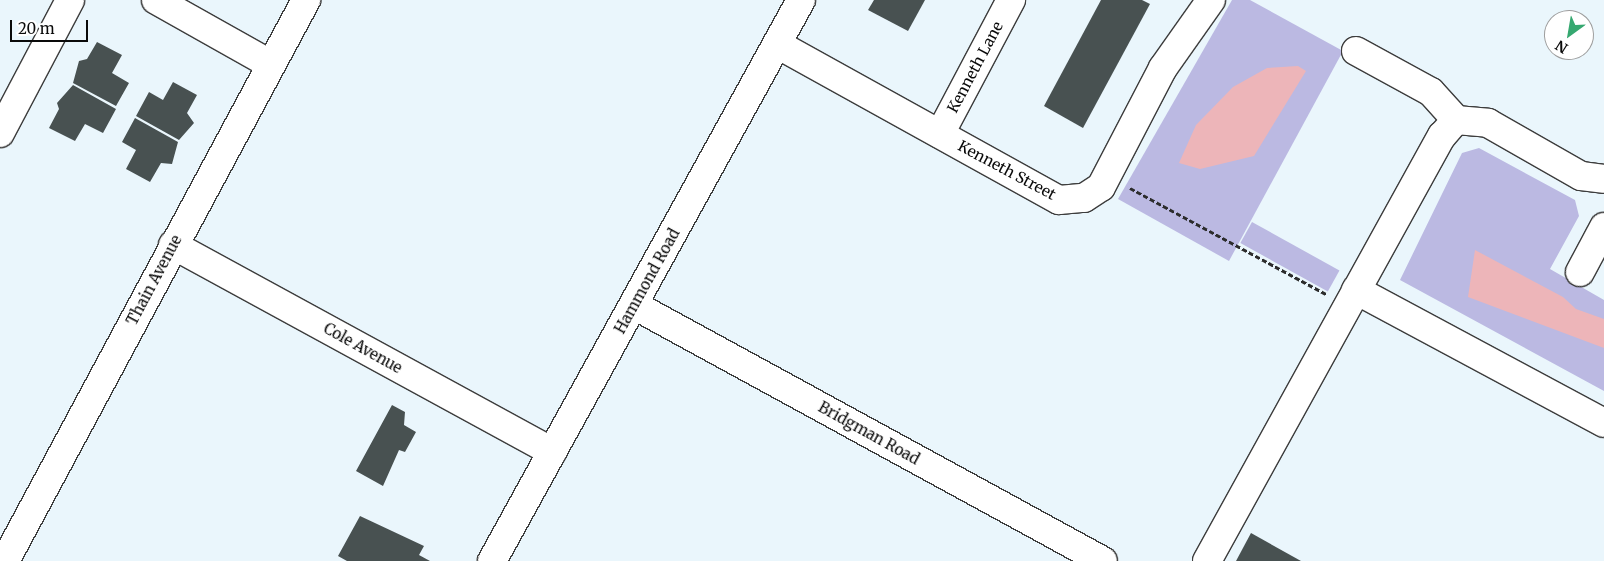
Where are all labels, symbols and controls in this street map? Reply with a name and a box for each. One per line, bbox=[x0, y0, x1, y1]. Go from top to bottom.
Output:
scale bar bbox=[12, 10, 90, 42]
north arrow bbox=[1544, 10, 1594, 60]
street label: Kenneth Lane bbox=[943, 18, 1007, 116]
text: 20 m bbox=[18, 19, 55, 38]
text: N bbox=[1552, 36, 1571, 57]
street label: Kenneth Street bbox=[955, 137, 1059, 203]
street label: Hammond Road bbox=[611, 225, 683, 337]
street label: Thain Avenue bbox=[123, 232, 185, 328]
street label: Cole Avenue bbox=[321, 319, 405, 377]
street label: Bridgman Road bbox=[815, 398, 923, 468]

